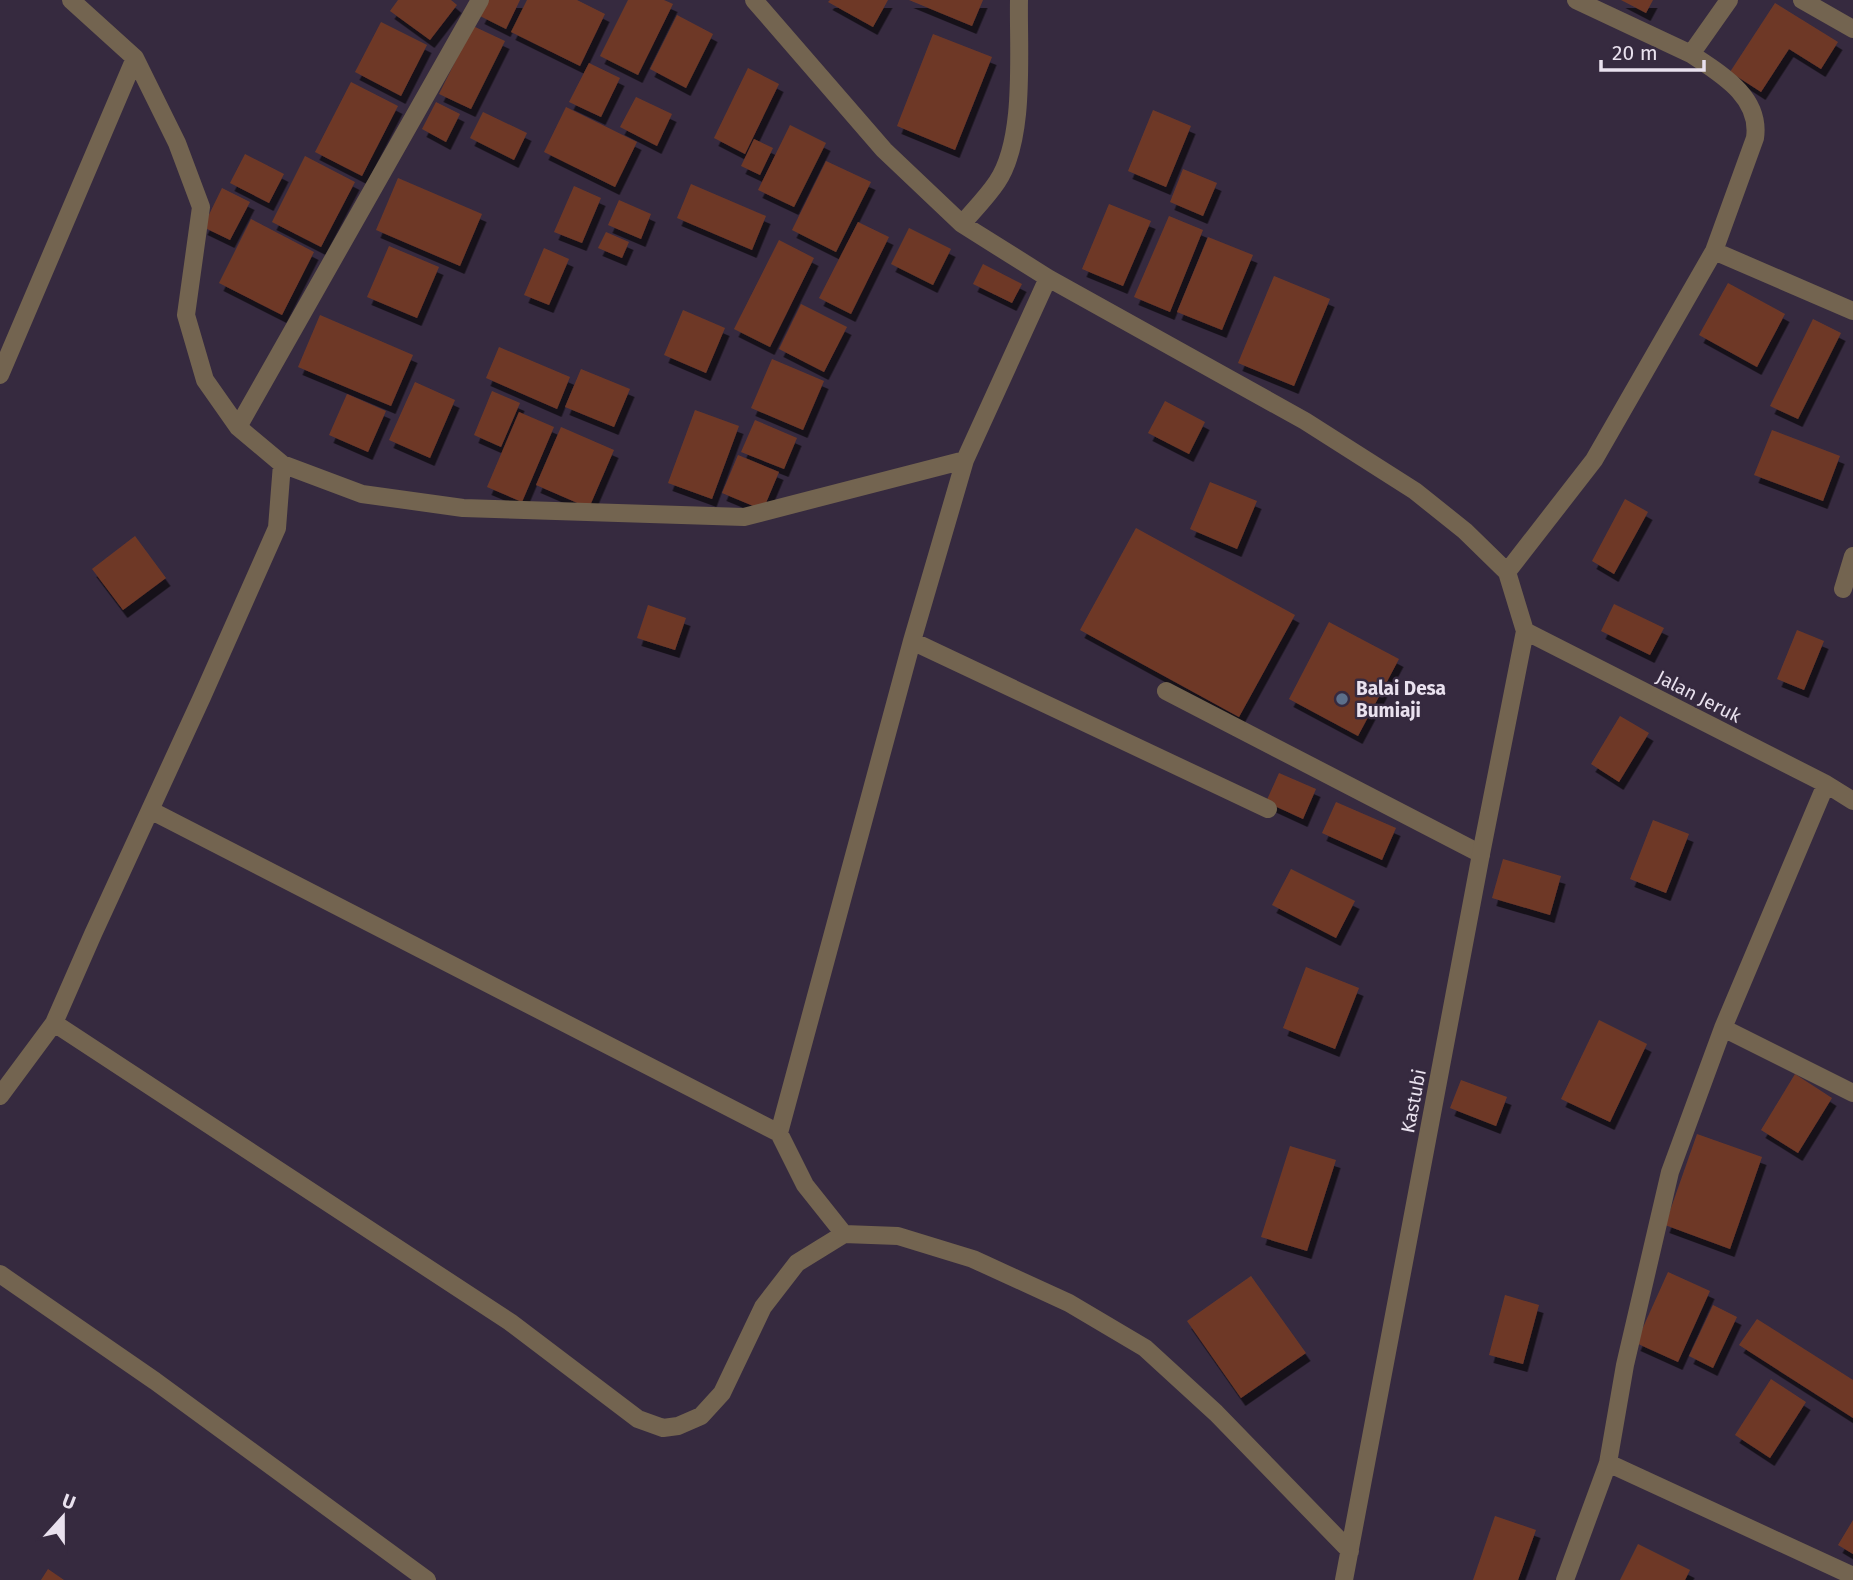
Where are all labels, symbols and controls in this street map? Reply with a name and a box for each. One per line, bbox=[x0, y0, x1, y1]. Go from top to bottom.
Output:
scale bar bbox=[1601, 28, 1704, 72]
text: 20 m bbox=[1612, 40, 1658, 66]
street label: Jalan Jeruk bbox=[1652, 665, 1745, 728]
place label: Balai Desa Bumiaji bbox=[1356, 677, 1446, 722]
marker: Balai Desa Bumiaji bbox=[1334, 691, 1350, 707]
street label: Kastubi bbox=[1396, 1067, 1431, 1135]
north arrow bbox=[28, 1482, 98, 1552]
text: U bbox=[59, 1489, 79, 1515]

